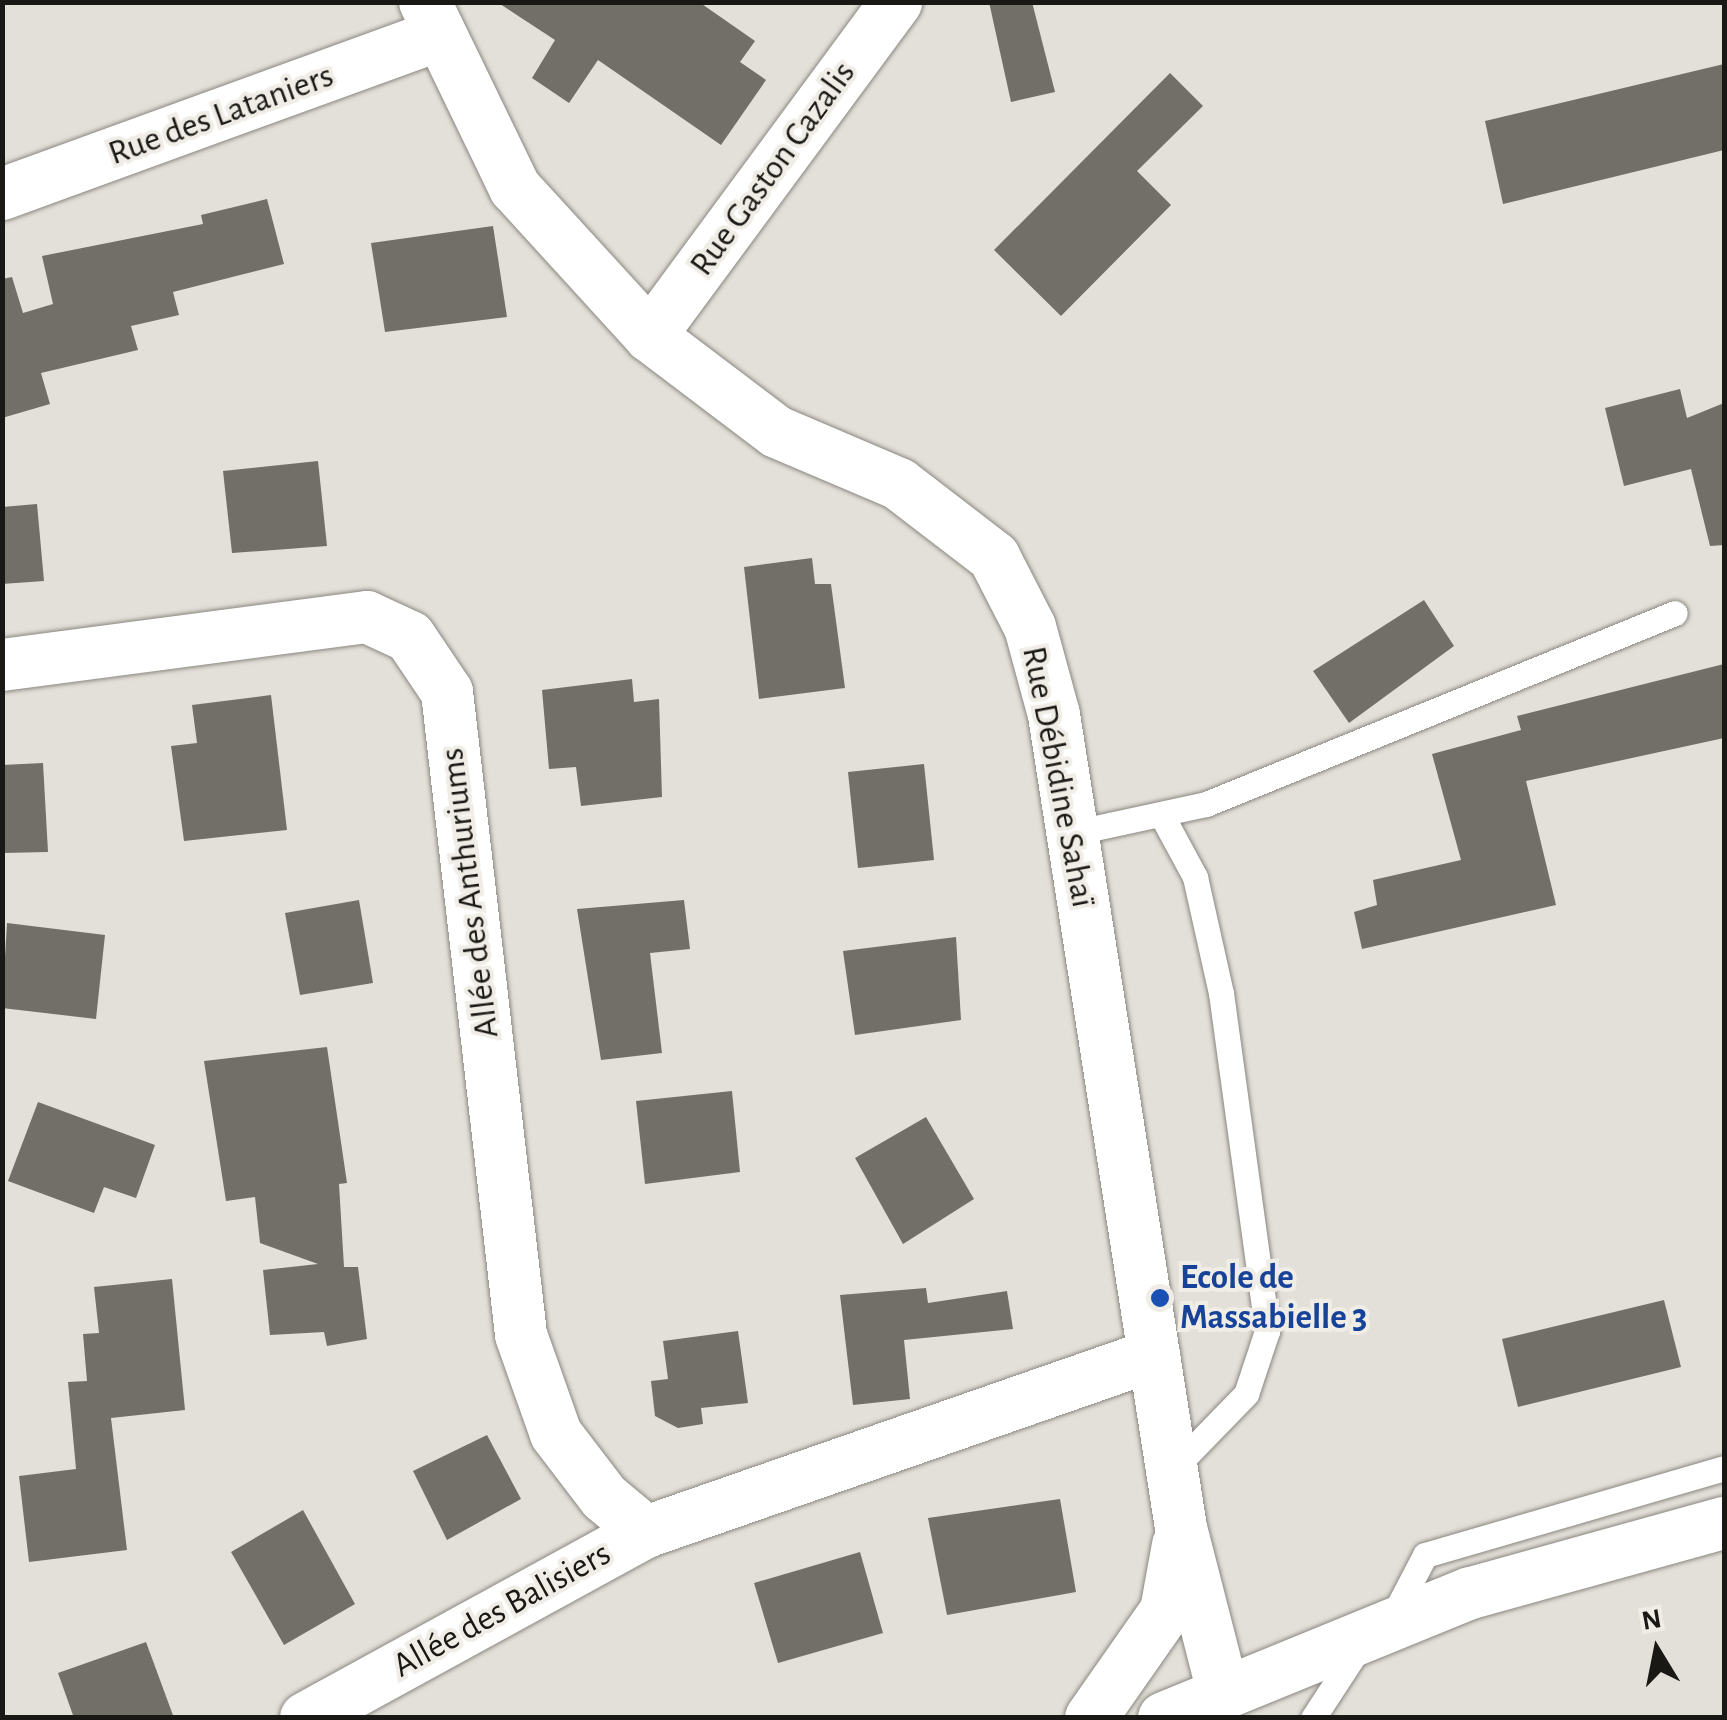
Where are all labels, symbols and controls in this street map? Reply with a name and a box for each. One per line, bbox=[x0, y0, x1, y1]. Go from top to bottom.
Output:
street label: Rue Gaston Cazalis bbox=[681, 54, 865, 284]
street label: Rue des Lataniers bbox=[103, 55, 339, 175]
street label: Rue Débidine Sahaï bbox=[1012, 643, 1104, 911]
street label: Allée des Anthuriums bbox=[431, 746, 509, 1040]
place label: Ecole de Massabielle 3 bbox=[1180, 1257, 1367, 1339]
marker: Ecole de Massabielle 3 bbox=[1149, 1287, 1171, 1309]
street label: Allée des Balisiers bbox=[386, 1533, 618, 1687]
north arrow bbox=[1607, 1600, 1707, 1700]
text: N bbox=[1640, 1605, 1664, 1636]

